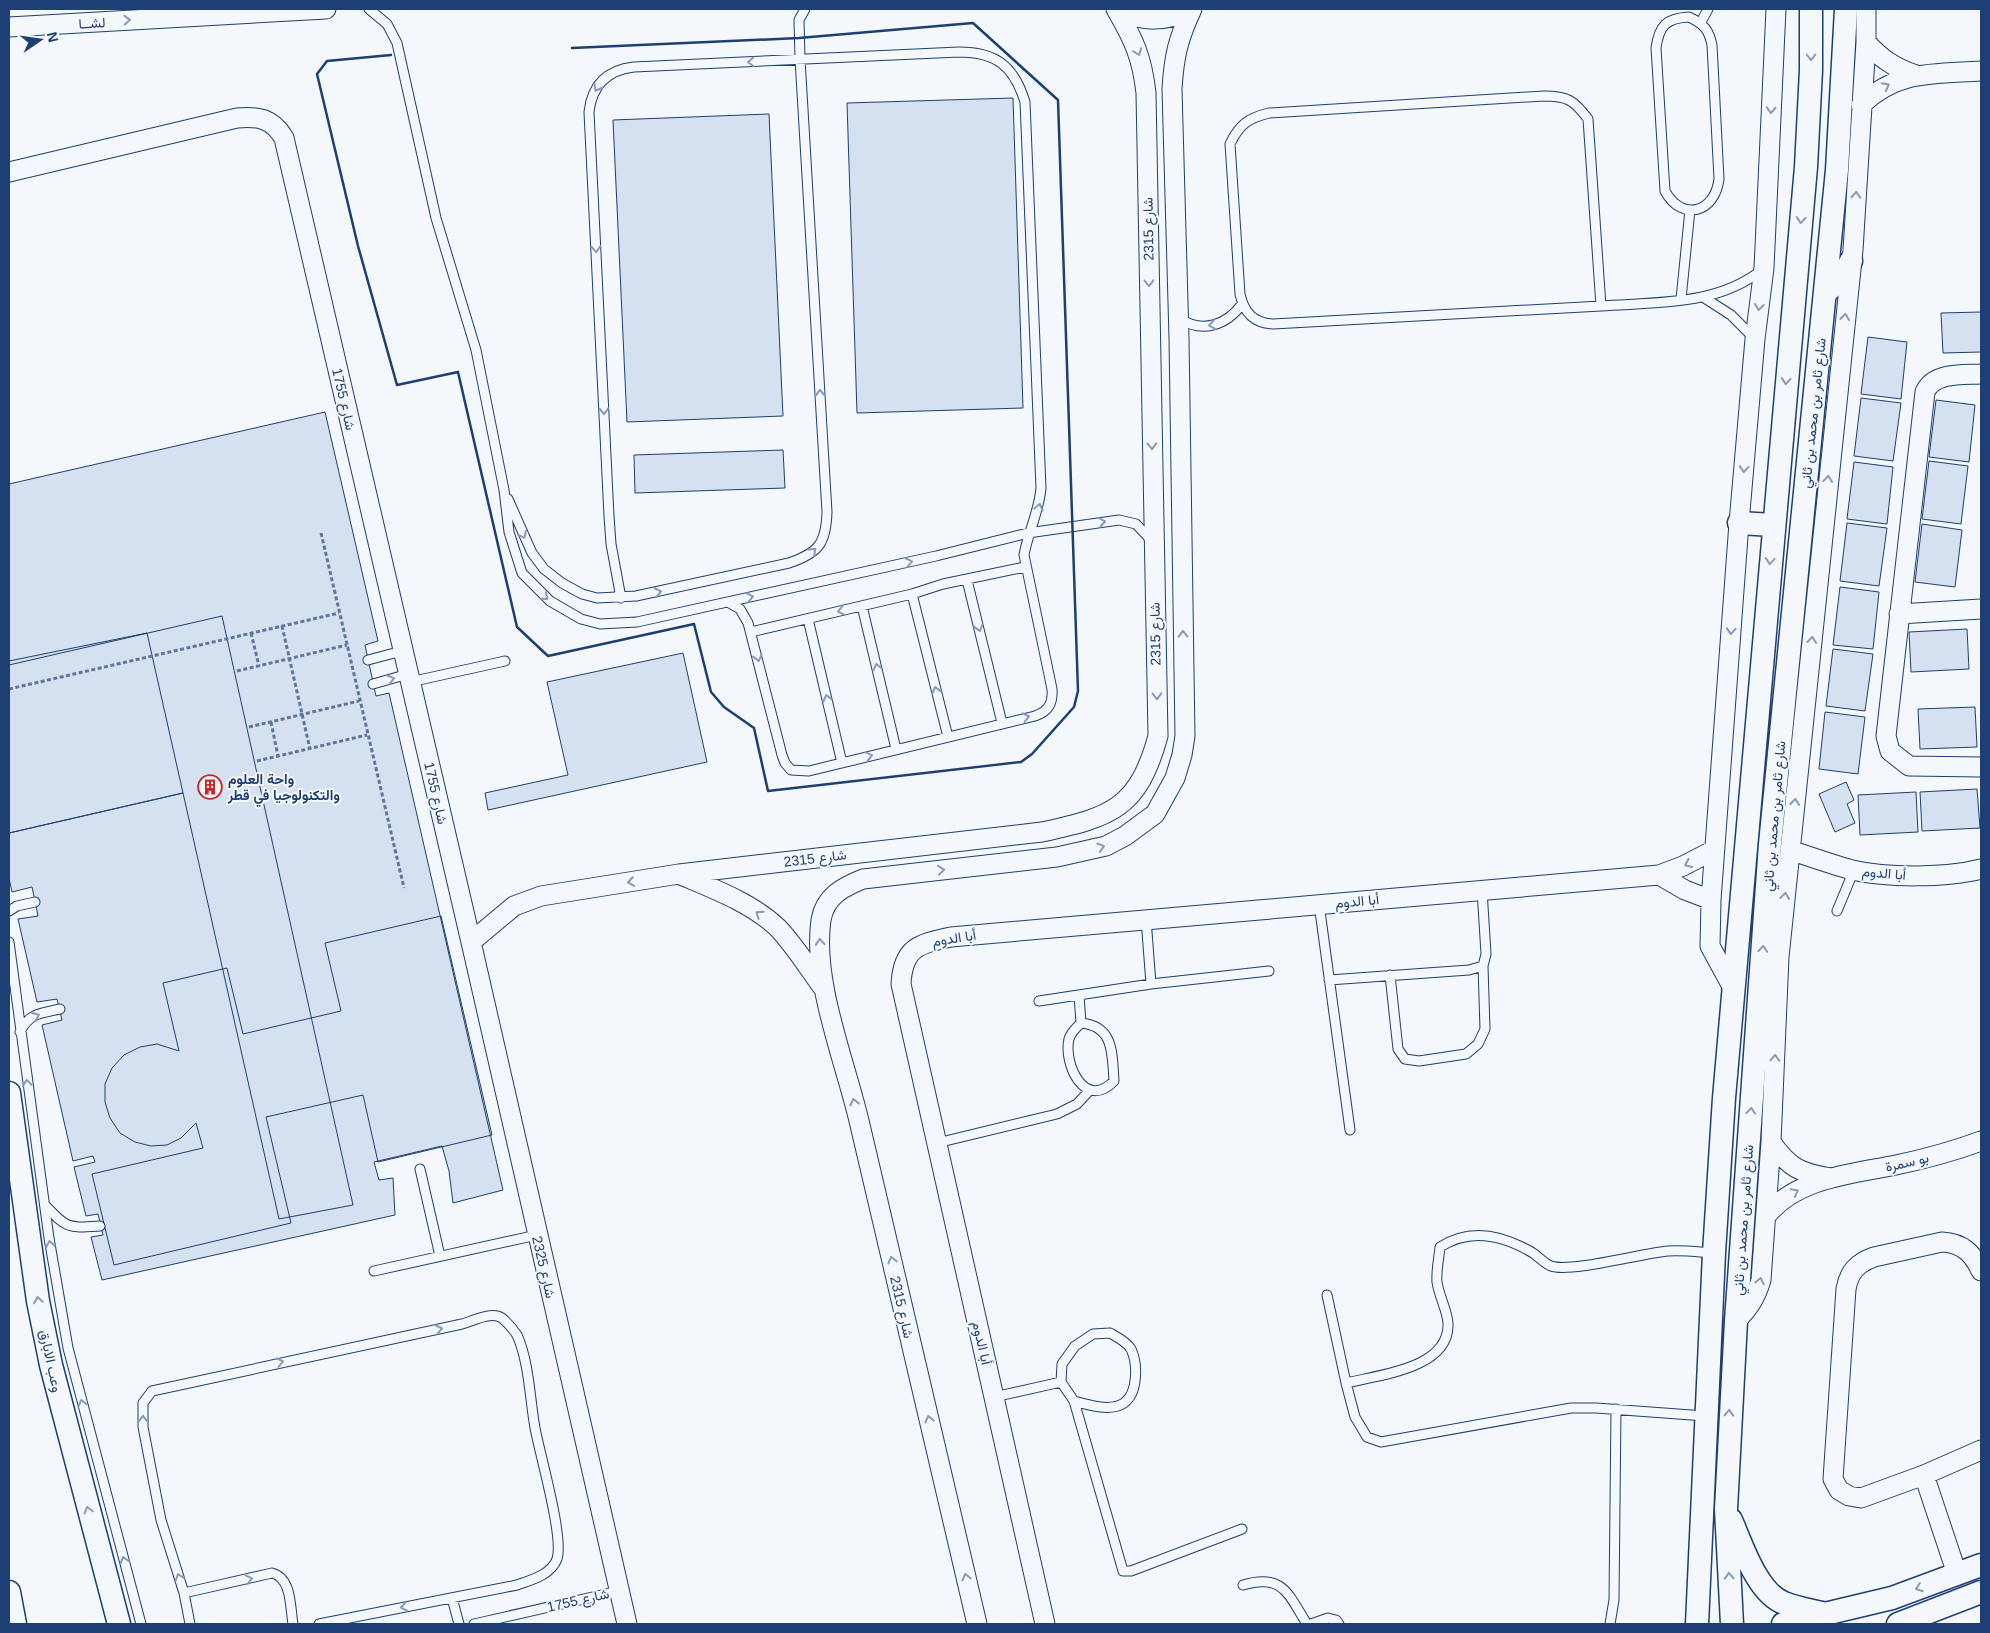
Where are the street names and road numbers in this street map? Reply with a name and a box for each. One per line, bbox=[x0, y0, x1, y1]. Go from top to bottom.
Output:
street label: لشــا bbox=[78, 14, 106, 32]
street label: شارع 2315 bbox=[1139, 197, 1160, 261]
street label: شارع ثامر بن محمد بن ثاني bbox=[1797, 337, 1833, 489]
street label: شارع 1755 bbox=[326, 366, 359, 432]
street label: شارع 2315 bbox=[1146, 602, 1167, 666]
street label: شارع ثامر بن محمد بن ثاني bbox=[1759, 740, 1793, 892]
street label: شارع 1755 bbox=[418, 760, 451, 826]
street label: شارع 2315 bbox=[783, 846, 848, 873]
street label: أبا الدوم bbox=[1861, 863, 1907, 884]
street label: أبا الدوم bbox=[1334, 891, 1380, 912]
street label: أبا الدوم bbox=[931, 927, 977, 950]
street label: شارع ثامر بن محمد بن ثاني bbox=[1730, 1144, 1760, 1296]
street label: بو سمرة bbox=[1884, 1149, 1931, 1176]
street label: شارع 2325 bbox=[526, 1234, 559, 1300]
street label: شارع 2315 bbox=[884, 1274, 917, 1340]
street label: أبا الدوم bbox=[968, 1320, 995, 1367]
street label: وعب الابارق bbox=[36, 1328, 65, 1394]
street label: شارع 1755 bbox=[545, 1585, 611, 1618]

